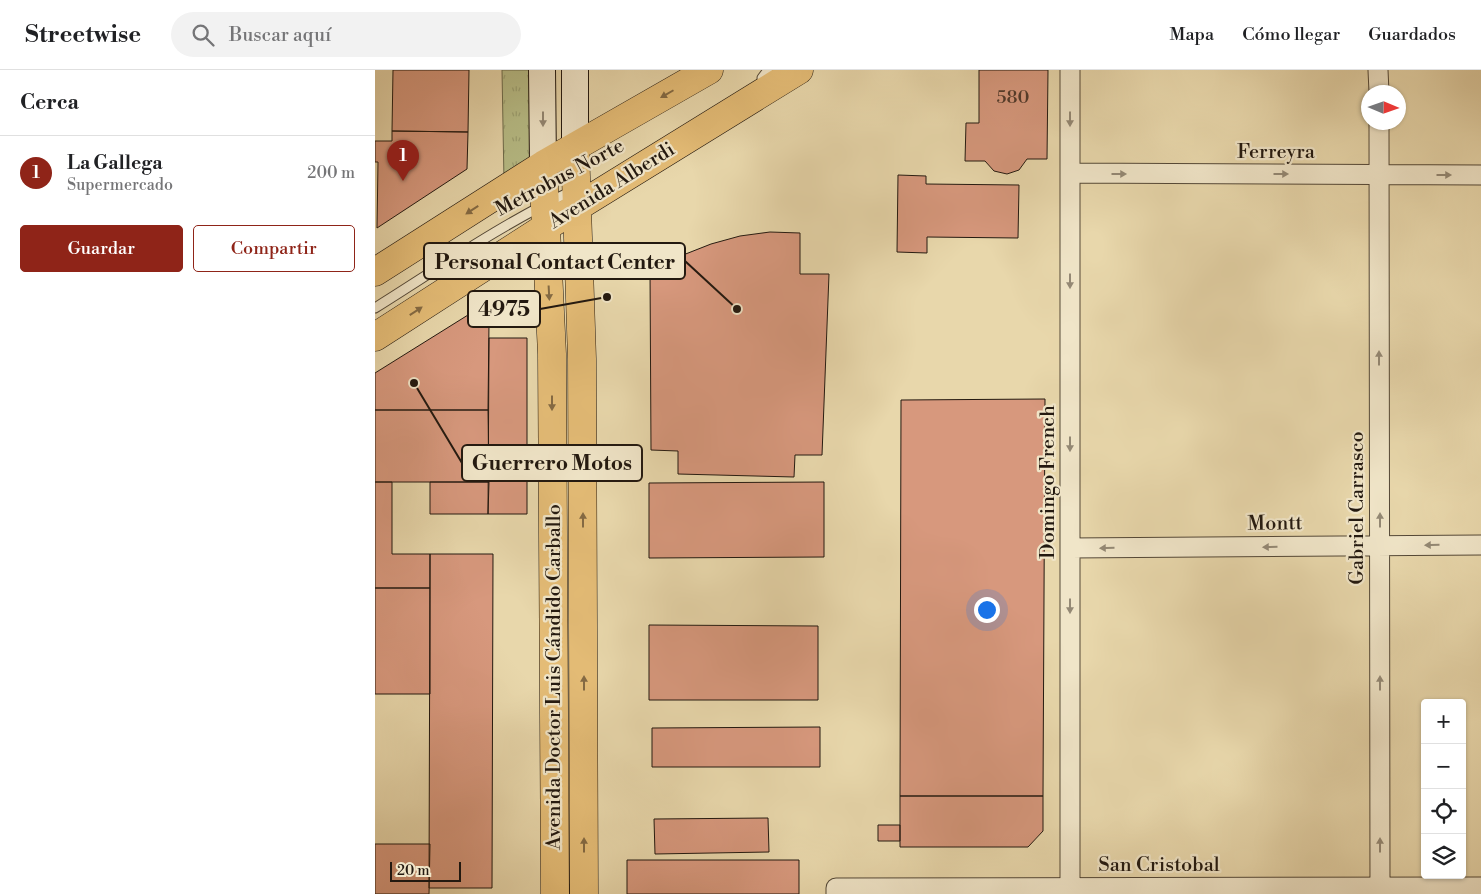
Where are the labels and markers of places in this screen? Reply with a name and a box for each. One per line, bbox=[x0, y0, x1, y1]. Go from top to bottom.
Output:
pin: 1 bbox=[387, 140, 419, 181]
callout: Personal Contact Center bbox=[424, 243, 685, 279]
callout: 4975 bbox=[468, 291, 540, 327]
callout: Guerrero Motos bbox=[462, 445, 642, 481]

